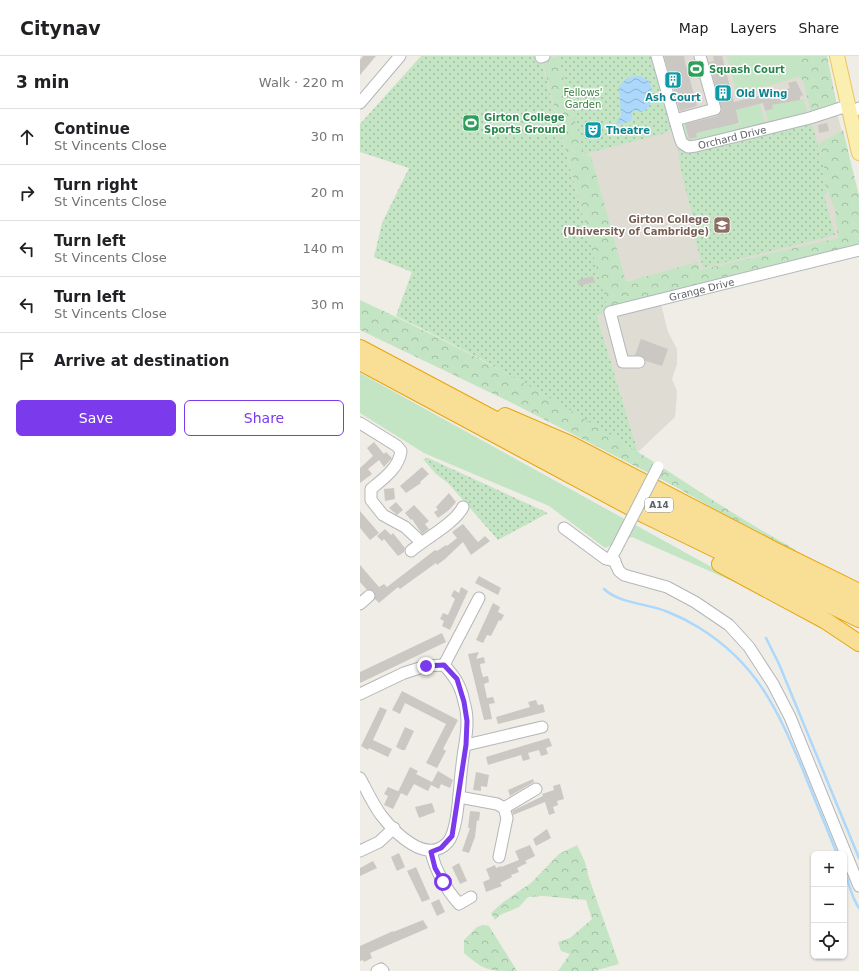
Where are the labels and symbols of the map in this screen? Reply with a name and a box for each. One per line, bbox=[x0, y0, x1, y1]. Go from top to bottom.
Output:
sports icon: Squash Court bbox=[686, 59, 706, 79]
place label: Squash Court bbox=[709, 64, 785, 75]
building icon: Ash Court bbox=[663, 70, 683, 90]
building icon: Old Wing bbox=[713, 83, 733, 103]
park label: Fellows' Garden bbox=[563, 87, 603, 110]
place label: Old Wing bbox=[736, 88, 787, 99]
place label: Ash Court bbox=[645, 92, 701, 103]
place label: Girton College Sports Ground bbox=[484, 112, 566, 135]
sports icon: Girton College Sports Ground bbox=[461, 113, 481, 133]
theatre icon: Theatre bbox=[583, 120, 603, 140]
street label: Orchard Drive bbox=[697, 123, 767, 151]
place label: Theatre bbox=[606, 125, 650, 136]
place label: Girton College (University of Cambridge) bbox=[563, 214, 709, 237]
school or university icon: Girton College (University of Cambridge) bbox=[712, 215, 732, 235]
street label: Grange Drive bbox=[668, 276, 735, 303]
road number: A14 bbox=[645, 498, 673, 512]
route end bbox=[417, 657, 435, 675]
route start bbox=[434, 873, 452, 891]

